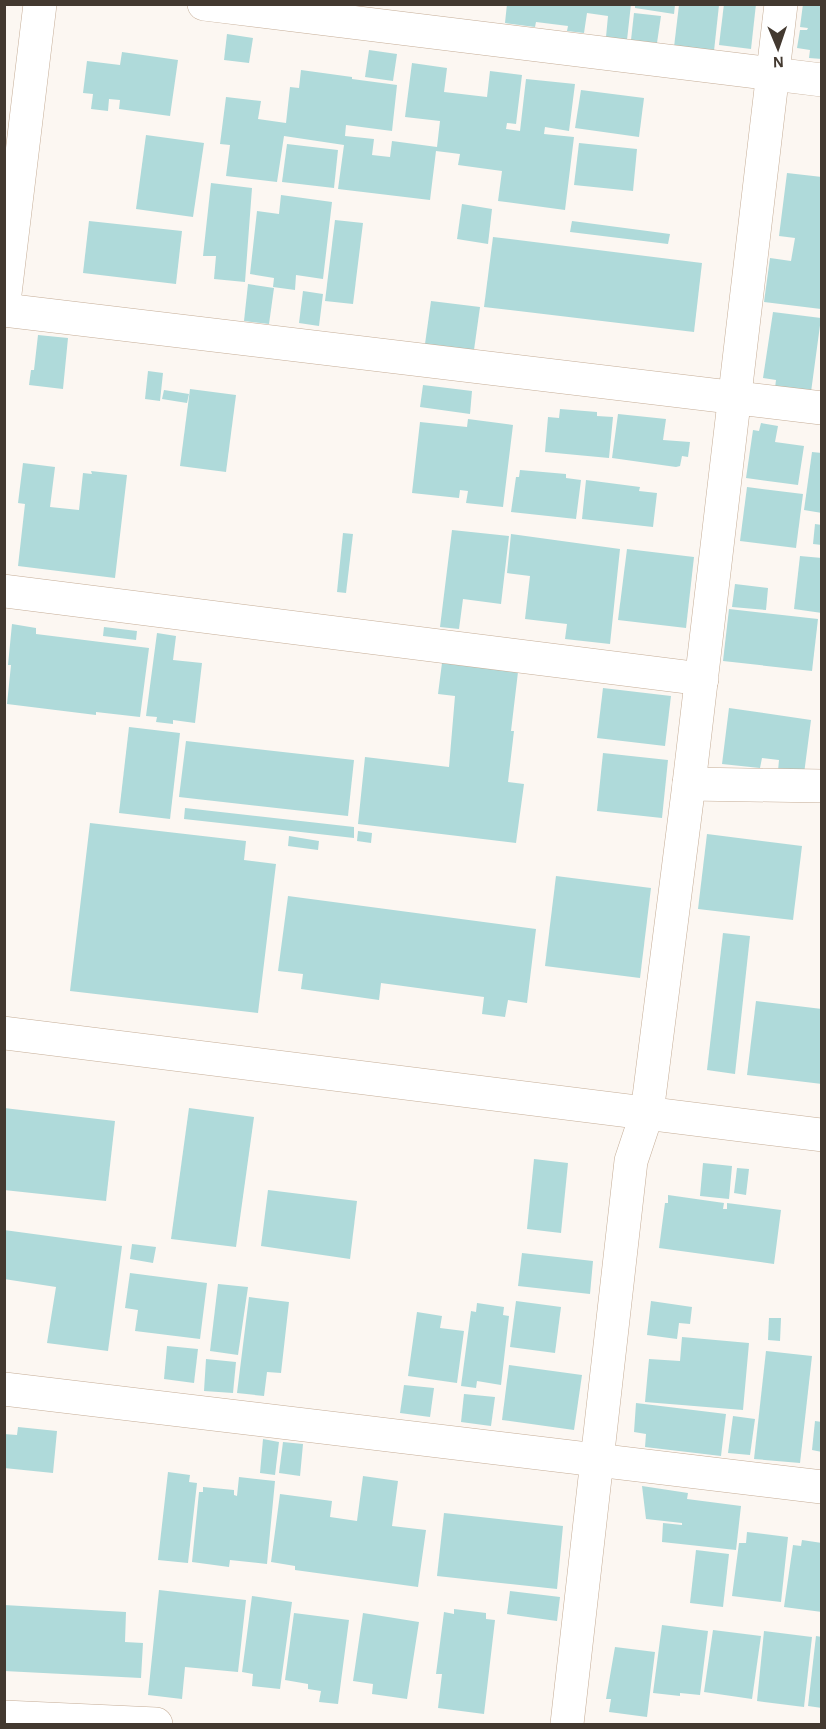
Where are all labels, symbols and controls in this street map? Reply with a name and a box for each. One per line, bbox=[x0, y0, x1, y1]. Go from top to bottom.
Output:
north arrow bbox=[748, 18, 808, 78]
text: N bbox=[773, 54, 784, 70]

